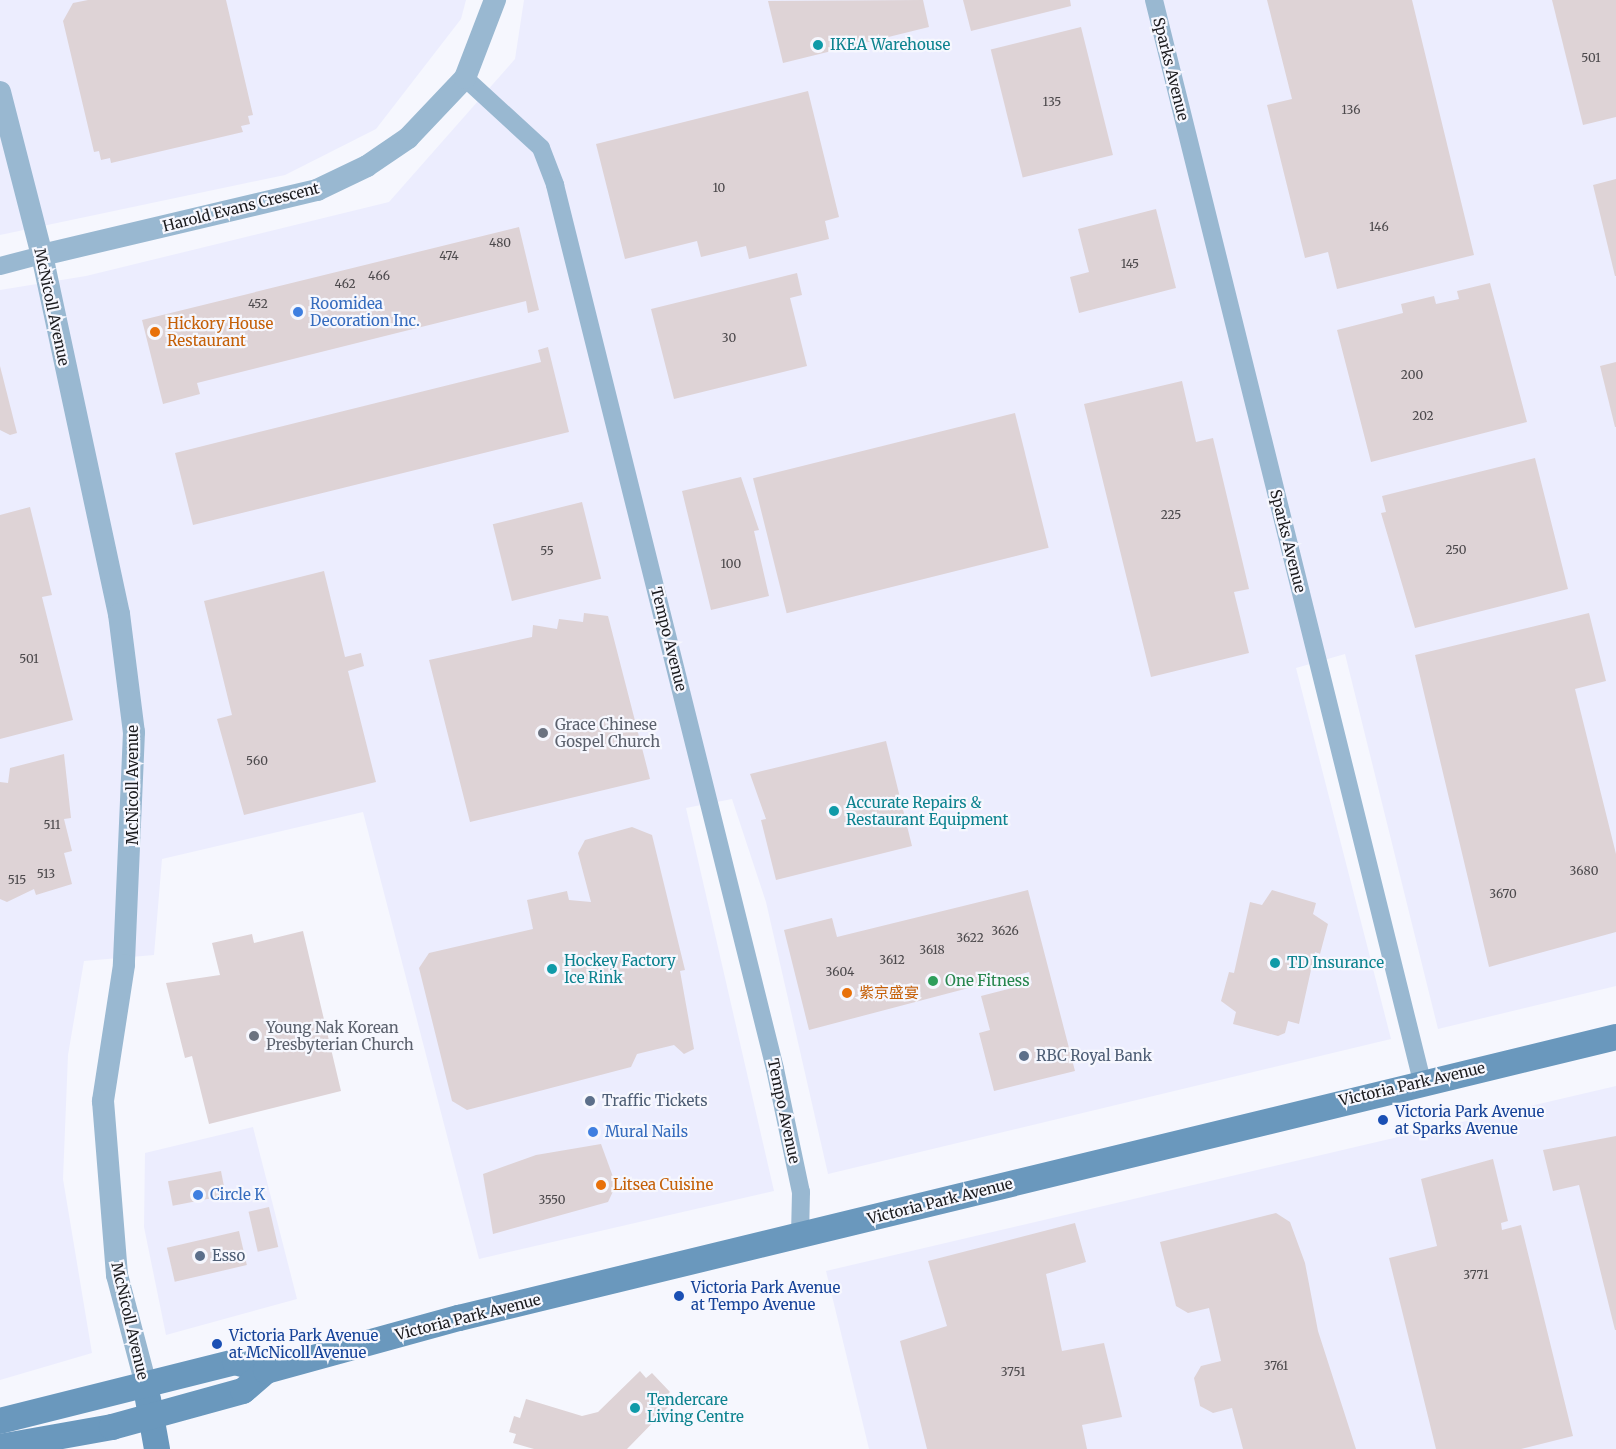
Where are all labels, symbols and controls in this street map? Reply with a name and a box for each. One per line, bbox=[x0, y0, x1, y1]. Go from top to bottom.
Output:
street label: Sparks Avenue bbox=[1149, 16, 1193, 122]
place label: IKEA Warehouse bbox=[830, 36, 950, 54]
marker: IKEA Warehouse bbox=[811, 38, 825, 52]
house number: 501 bbox=[1581, 51, 1601, 65]
house number: 135 bbox=[1043, 95, 1061, 109]
house number: 136 bbox=[1341, 103, 1361, 117]
street label: Harold Evans Crescent bbox=[161, 179, 321, 235]
house number: 10 bbox=[713, 181, 725, 195]
house number: 146 bbox=[1369, 220, 1389, 234]
house number: 480 bbox=[489, 236, 511, 250]
street label: McNicoll Avenue bbox=[31, 246, 73, 368]
house number: 474 bbox=[439, 249, 459, 263]
house number: 145 bbox=[1121, 257, 1139, 271]
house number: 466 bbox=[368, 269, 390, 283]
house number: 462 bbox=[334, 277, 356, 291]
place label: Roomidea Decoration Inc. bbox=[310, 294, 420, 329]
house number: 452 bbox=[248, 297, 268, 311]
marker: Roomidea Decoration Inc. bbox=[291, 305, 305, 319]
place label: Hickory House Restaurant bbox=[167, 314, 273, 349]
marker: Hickory House Restaurant bbox=[148, 325, 162, 339]
house number: 30 bbox=[722, 331, 736, 345]
house number: 200 bbox=[1401, 368, 1423, 382]
house number: 202 bbox=[1412, 409, 1434, 423]
street label: Sparks Avenue bbox=[1266, 488, 1310, 594]
house number: 225 bbox=[1161, 508, 1181, 522]
house number: 250 bbox=[1445, 543, 1467, 557]
house number: 55 bbox=[540, 544, 554, 558]
house number: 100 bbox=[721, 557, 741, 571]
street label: Tempo Avenue bbox=[647, 585, 691, 693]
house number: 501 bbox=[19, 652, 39, 666]
place label: Grace Chinese Gospel Church bbox=[555, 715, 660, 750]
street label: McNicoll Avenue bbox=[124, 725, 142, 845]
marker: Grace Chinese Gospel Church bbox=[536, 726, 550, 740]
house number: 560 bbox=[246, 754, 268, 768]
place label: Accurate Repairs & Restaurant Equipment bbox=[846, 793, 1008, 828]
marker: Accurate Repairs & Restaurant Equipment bbox=[827, 804, 841, 818]
house number: 511 bbox=[44, 818, 60, 832]
house number: 3680 bbox=[1570, 864, 1598, 878]
house number: 513 bbox=[37, 867, 55, 881]
house number: 515 bbox=[8, 873, 26, 887]
house number: 3670 bbox=[1489, 887, 1517, 901]
house number: 3626 bbox=[991, 924, 1019, 938]
house number: 3622 bbox=[956, 931, 984, 945]
house number: 3618 bbox=[919, 943, 945, 957]
place label: Hockey Factory Ice Rink bbox=[564, 951, 676, 986]
house number: 3612 bbox=[879, 953, 905, 967]
place label: TD Insurance bbox=[1287, 954, 1384, 972]
marker: TD Insurance bbox=[1268, 956, 1282, 970]
marker: Hockey Factory Ice Rink bbox=[545, 962, 559, 976]
house number: 3604 bbox=[826, 965, 854, 979]
place label: One Fitness bbox=[945, 972, 1030, 990]
marker: One Fitness bbox=[926, 974, 940, 988]
place label: 紫京盛宴 bbox=[859, 984, 919, 1002]
marker: 紫京盛宴 bbox=[840, 986, 854, 1000]
place label: Young Nak Korean Presbyterian Church bbox=[266, 1018, 414, 1053]
marker: Young Nak Korean Presbyterian Church bbox=[247, 1029, 261, 1043]
place label: RBC Royal Bank bbox=[1036, 1047, 1152, 1065]
marker: RBC Royal Bank bbox=[1017, 1049, 1031, 1063]
street label: Tempo Avenue bbox=[764, 1057, 804, 1165]
street label: Victoria Park Avenue bbox=[1337, 1058, 1487, 1110]
place label: Traffic Tickets bbox=[602, 1092, 708, 1110]
marker: Traffic Tickets bbox=[583, 1094, 597, 1108]
place label: Victoria Park Avenue at Sparks Avenue bbox=[1395, 1102, 1544, 1137]
marker: Victoria Park Avenue at Sparks Avenue bbox=[1376, 1113, 1390, 1127]
place label: Mural Nails bbox=[605, 1123, 688, 1141]
marker: Mural Nails bbox=[586, 1125, 600, 1139]
street label: Victoria Park Avenue bbox=[865, 1174, 1015, 1228]
place label: Litsea Cuisine bbox=[613, 1176, 713, 1194]
marker: Litsea Cuisine bbox=[594, 1178, 608, 1192]
place label: Circle K bbox=[210, 1186, 265, 1204]
marker: Circle K bbox=[191, 1188, 205, 1202]
house number: 3550 bbox=[538, 1193, 566, 1207]
place label: Esso bbox=[212, 1247, 245, 1265]
marker: Esso bbox=[193, 1249, 207, 1263]
street label: McNicoll Avenue bbox=[108, 1261, 152, 1381]
house number: 3771 bbox=[1463, 1268, 1489, 1282]
place label: Victoria Park Avenue at Tempo Avenue bbox=[691, 1278, 840, 1313]
marker: Victoria Park Avenue at Tempo Avenue bbox=[672, 1289, 686, 1303]
street label: Victoria Park Avenue bbox=[393, 1290, 543, 1344]
place label: Victoria Park Avenue at McNicoll Avenue bbox=[229, 1326, 378, 1361]
marker: Victoria Park Avenue at McNicoll Avenue bbox=[210, 1337, 224, 1351]
house number: 3761 bbox=[1264, 1359, 1288, 1373]
house number: 3751 bbox=[1001, 1365, 1025, 1379]
place label: Tendercare Living Centre bbox=[647, 1390, 744, 1425]
marker: Tendercare Living Centre bbox=[628, 1401, 642, 1415]

